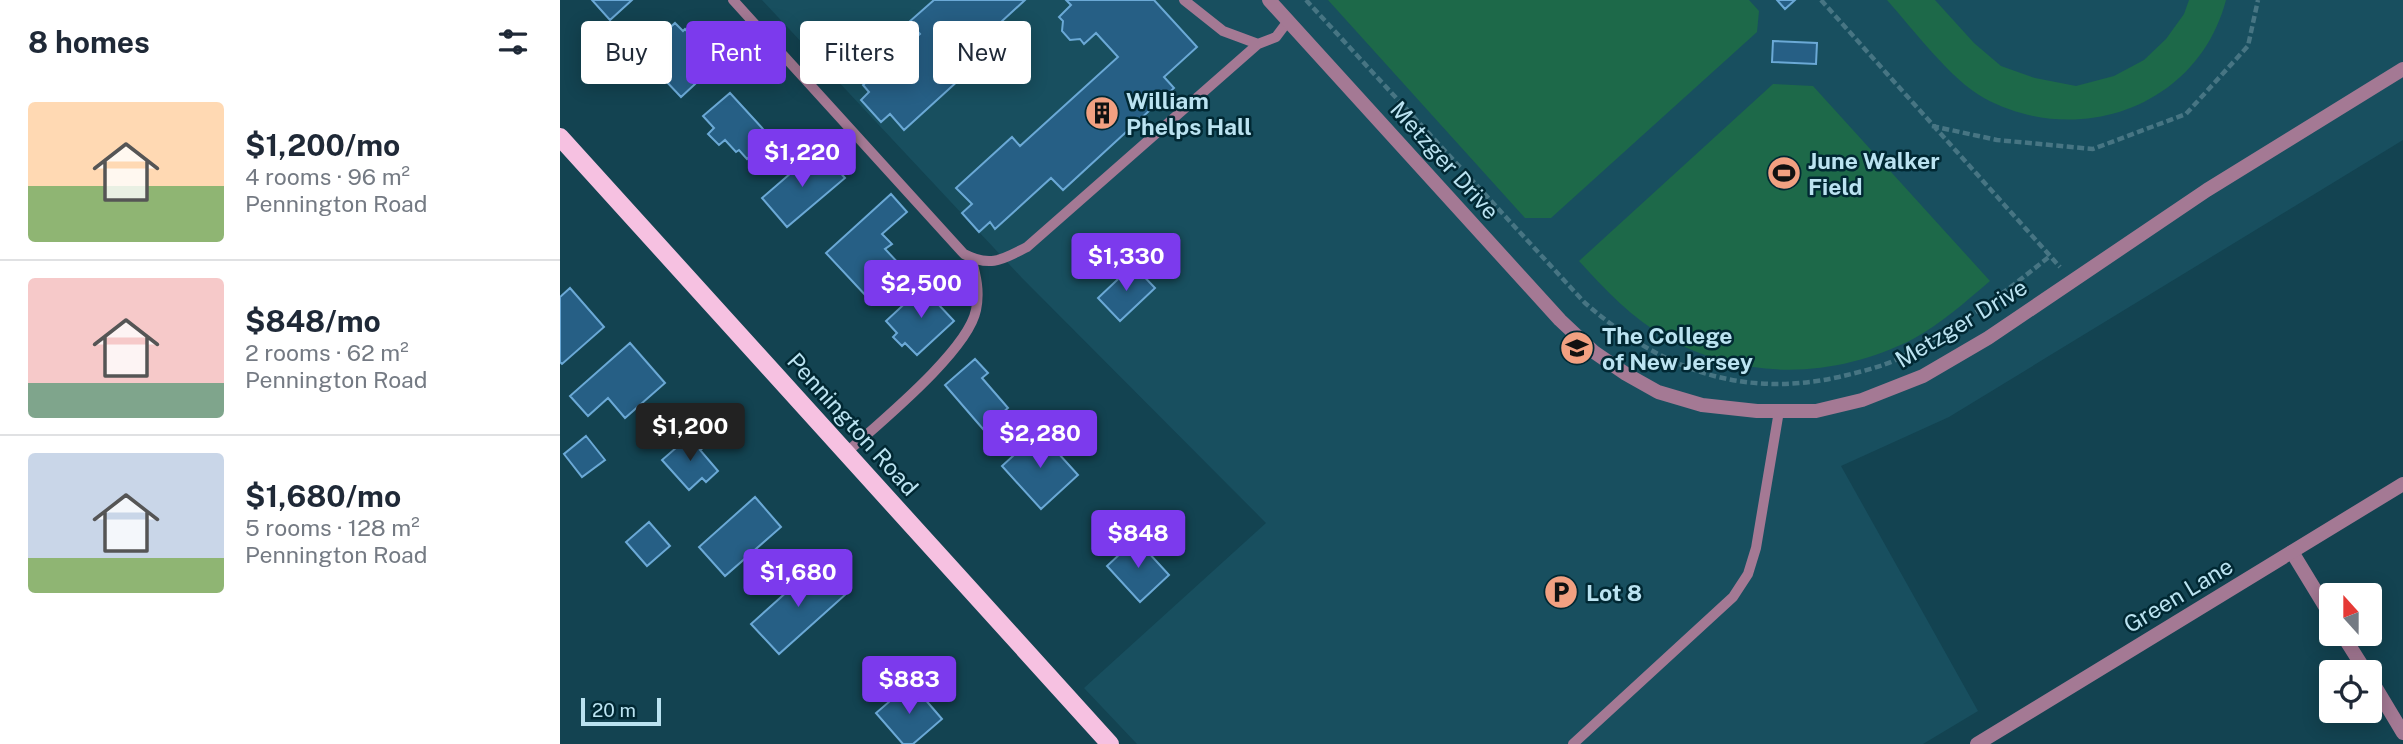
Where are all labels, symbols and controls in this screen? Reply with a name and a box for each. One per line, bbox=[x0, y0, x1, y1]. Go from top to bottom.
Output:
chip: Buy bbox=[581, 21, 672, 84]
chip: Rent bbox=[686, 21, 786, 84]
chip: Filters bbox=[800, 21, 919, 84]
chip: New bbox=[933, 21, 1031, 84]
icon: filters bbox=[494, 23, 532, 61]
text: 8 homes bbox=[28, 24, 150, 60]
place label: William Phelps Hall bbox=[1126, 87, 1252, 140]
building icon: William Phelps Hall bbox=[1083, 94, 1121, 132]
street label: Metzger Drive bbox=[1385, 96, 1505, 224]
text: $1,200/mo bbox=[245, 127, 400, 163]
icon: home bbox=[84, 130, 168, 214]
pin: $1,220 bbox=[745, 130, 859, 189]
text: $1,220 bbox=[764, 138, 840, 165]
place label: June Walker Field bbox=[1808, 147, 1940, 200]
sports icon: June Walker Field bbox=[1765, 154, 1803, 192]
text: 4 rooms · 96 m² bbox=[245, 163, 410, 190]
text: Pennington Road bbox=[245, 190, 428, 217]
pin: $1,330 bbox=[1069, 233, 1183, 293]
text: $1,330 bbox=[1087, 242, 1165, 269]
pin: $2,500 bbox=[864, 260, 978, 320]
text: $2,500 bbox=[880, 269, 962, 296]
street label: Metzger Drive bbox=[1890, 273, 2032, 373]
text: $848/mo bbox=[245, 303, 381, 339]
icon: home bbox=[84, 306, 168, 390]
place label: The College of New Jersey bbox=[1602, 322, 1753, 375]
school or university icon: The College of New Jersey bbox=[1558, 329, 1596, 367]
text: 2 rooms · 62 m² bbox=[245, 339, 409, 366]
street label: Pennington Road bbox=[782, 347, 924, 501]
text: Pennington Road bbox=[245, 366, 428, 393]
pin: $1,200 bbox=[633, 404, 747, 463]
pin: $2,280 bbox=[983, 410, 1097, 470]
text: $1,200 bbox=[652, 412, 728, 439]
text: $2,280 bbox=[999, 419, 1081, 446]
text: $1,680/mo bbox=[245, 478, 401, 514]
icon: home bbox=[84, 481, 168, 565]
pin: $848 bbox=[1097, 510, 1179, 570]
text: 5 rooms · 128 m² bbox=[245, 514, 420, 541]
text: $848 bbox=[1107, 519, 1169, 546]
text: Pennington Road bbox=[245, 541, 428, 568]
pin: $1,680 bbox=[741, 550, 855, 609]
street label: Green Lane bbox=[2119, 552, 2237, 638]
text: $1,680 bbox=[759, 558, 837, 585]
parking icon: Lot 8 bbox=[1542, 573, 1580, 611]
place label: Lot 8 bbox=[1586, 579, 1642, 606]
north arrow bbox=[2319, 583, 2382, 646]
map controls bbox=[2319, 583, 2382, 723]
pin: $883 bbox=[868, 656, 950, 716]
button: locate bbox=[2319, 660, 2382, 723]
text: $883 bbox=[878, 665, 940, 692]
scale bar bbox=[581, 695, 662, 727]
text: 20 m bbox=[592, 699, 636, 721]

